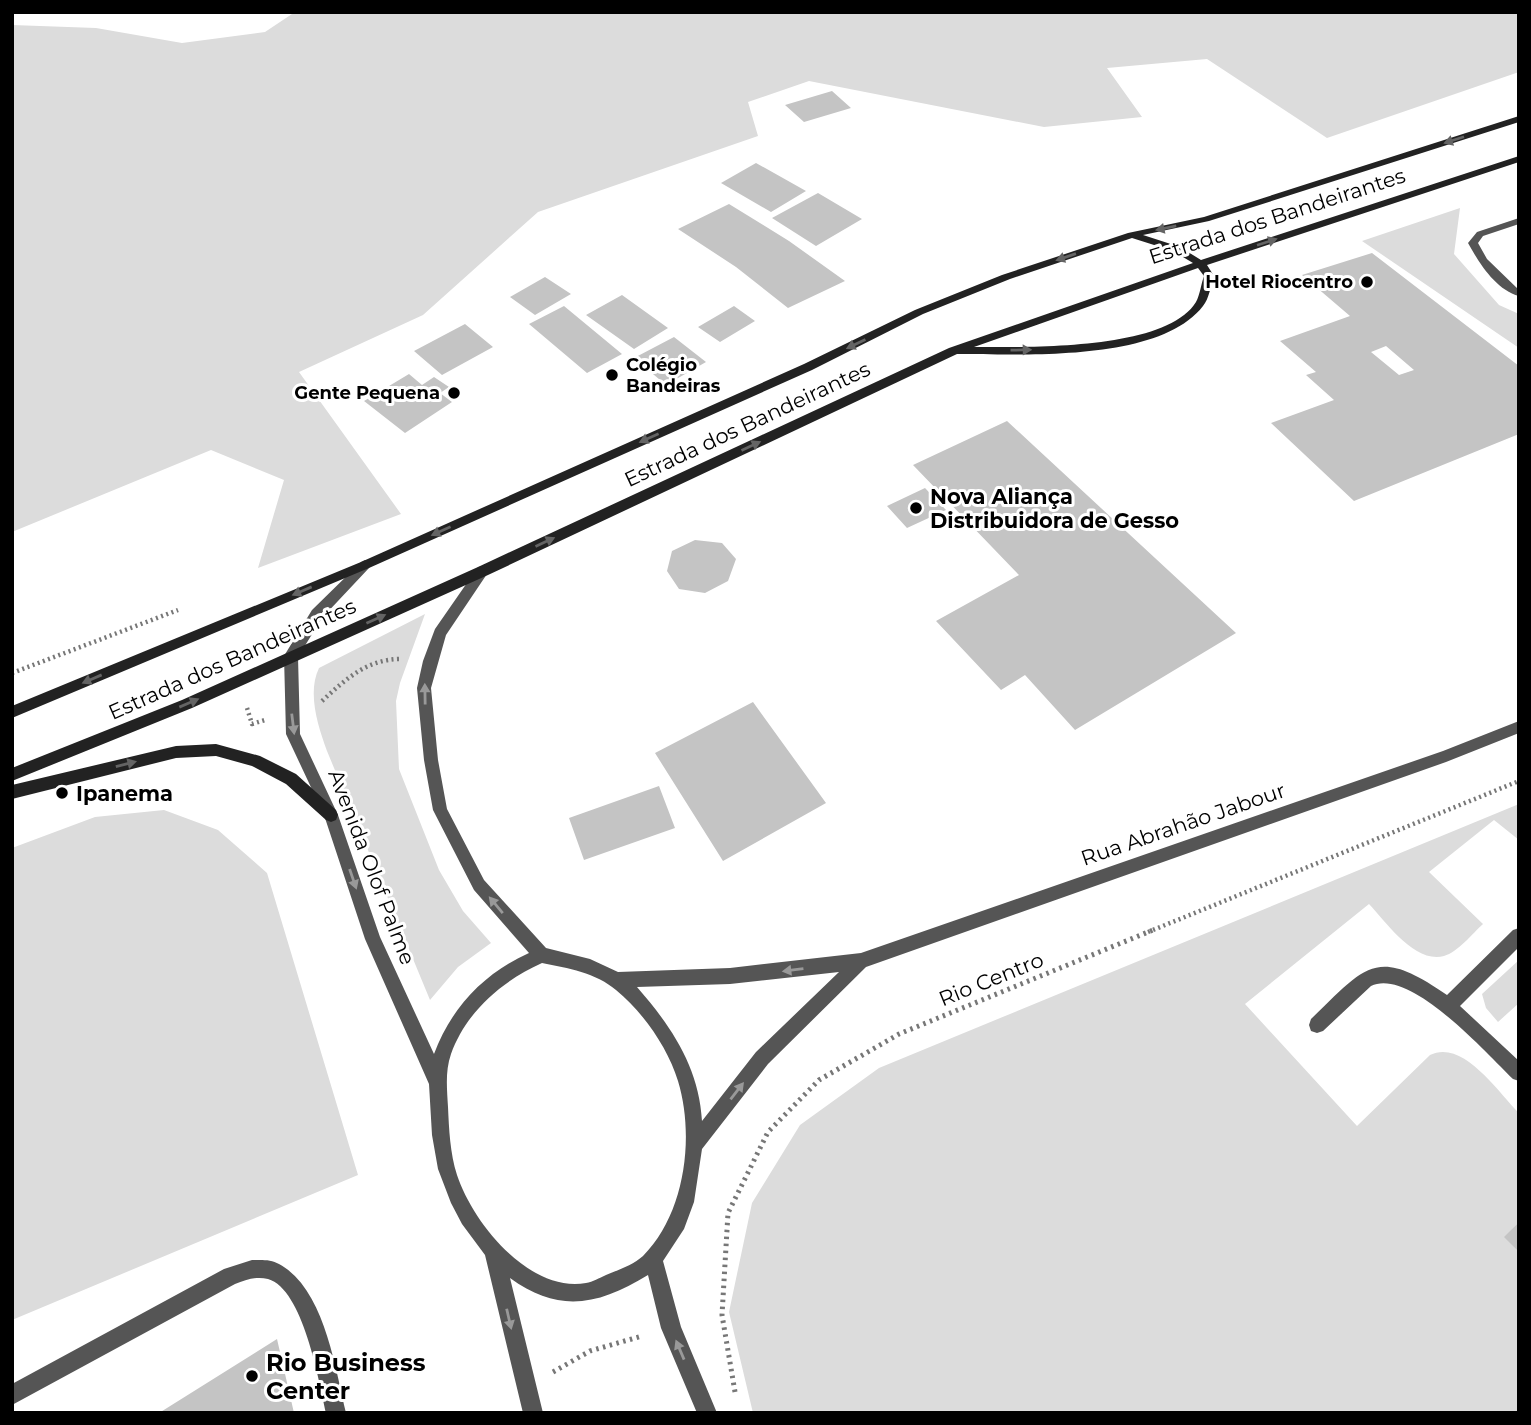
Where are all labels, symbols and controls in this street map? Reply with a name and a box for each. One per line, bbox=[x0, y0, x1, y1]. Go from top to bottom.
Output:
one-way arrow bbox=[1443, 135, 1464, 146]
street label: Estrada dos Bandeirantes bbox=[1146, 163, 1408, 269]
one-way arrow bbox=[1155, 222, 1177, 233]
one-way arrow bbox=[1256, 236, 1277, 246]
one-way arrow bbox=[1055, 252, 1076, 263]
place label: Hotel Riocentro bbox=[1205, 271, 1353, 293]
marker: Hotel Riocentro bbox=[1359, 274, 1375, 290]
one-way arrow bbox=[846, 338, 866, 349]
one-way arrow bbox=[1011, 344, 1033, 355]
place label: Colégio Bandeiras bbox=[626, 354, 721, 397]
street label: Estrada dos Bandeirantes bbox=[620, 356, 874, 492]
marker: Colégio Bandeiras bbox=[604, 367, 620, 383]
place label: Gente Pequena bbox=[294, 382, 440, 404]
marker: Gente Pequena bbox=[446, 385, 462, 401]
one-way arrow bbox=[639, 432, 659, 444]
one-way arrow bbox=[741, 440, 761, 451]
place label: Nova Aliança Distribuidora de Gesso bbox=[930, 484, 1179, 533]
marker: Nova Aliança Distribuidora de Gesso bbox=[908, 500, 924, 516]
one-way arrow bbox=[431, 525, 451, 537]
one-way arrow bbox=[535, 537, 555, 548]
one-way arrow bbox=[291, 586, 312, 597]
street label: Estrada dos Bandeirantes bbox=[104, 593, 360, 725]
one-way arrow bbox=[366, 613, 386, 625]
one-way arrow bbox=[82, 673, 102, 685]
one-way arrow bbox=[420, 683, 431, 705]
one-way arrow bbox=[178, 697, 199, 708]
one-way arrow bbox=[287, 713, 298, 735]
one-way arrow bbox=[115, 758, 137, 769]
street label: Avenida Olof Palme bbox=[323, 766, 421, 968]
street label: Rua Abrahão Jabour bbox=[1078, 777, 1288, 871]
place label: Ipanema bbox=[76, 781, 173, 806]
marker: Ipanema bbox=[54, 785, 70, 801]
one-way arrow bbox=[348, 869, 359, 890]
one-way arrow bbox=[488, 896, 504, 914]
street label: Rio Centro bbox=[935, 947, 1047, 1011]
one-way arrow bbox=[782, 964, 804, 975]
one-way arrow bbox=[729, 1083, 744, 1101]
one-way arrow bbox=[504, 1308, 515, 1330]
one-way arrow bbox=[675, 1339, 686, 1360]
place label: Rio Business Center bbox=[266, 1348, 426, 1405]
marker: Rio Business Center bbox=[244, 1368, 260, 1384]

